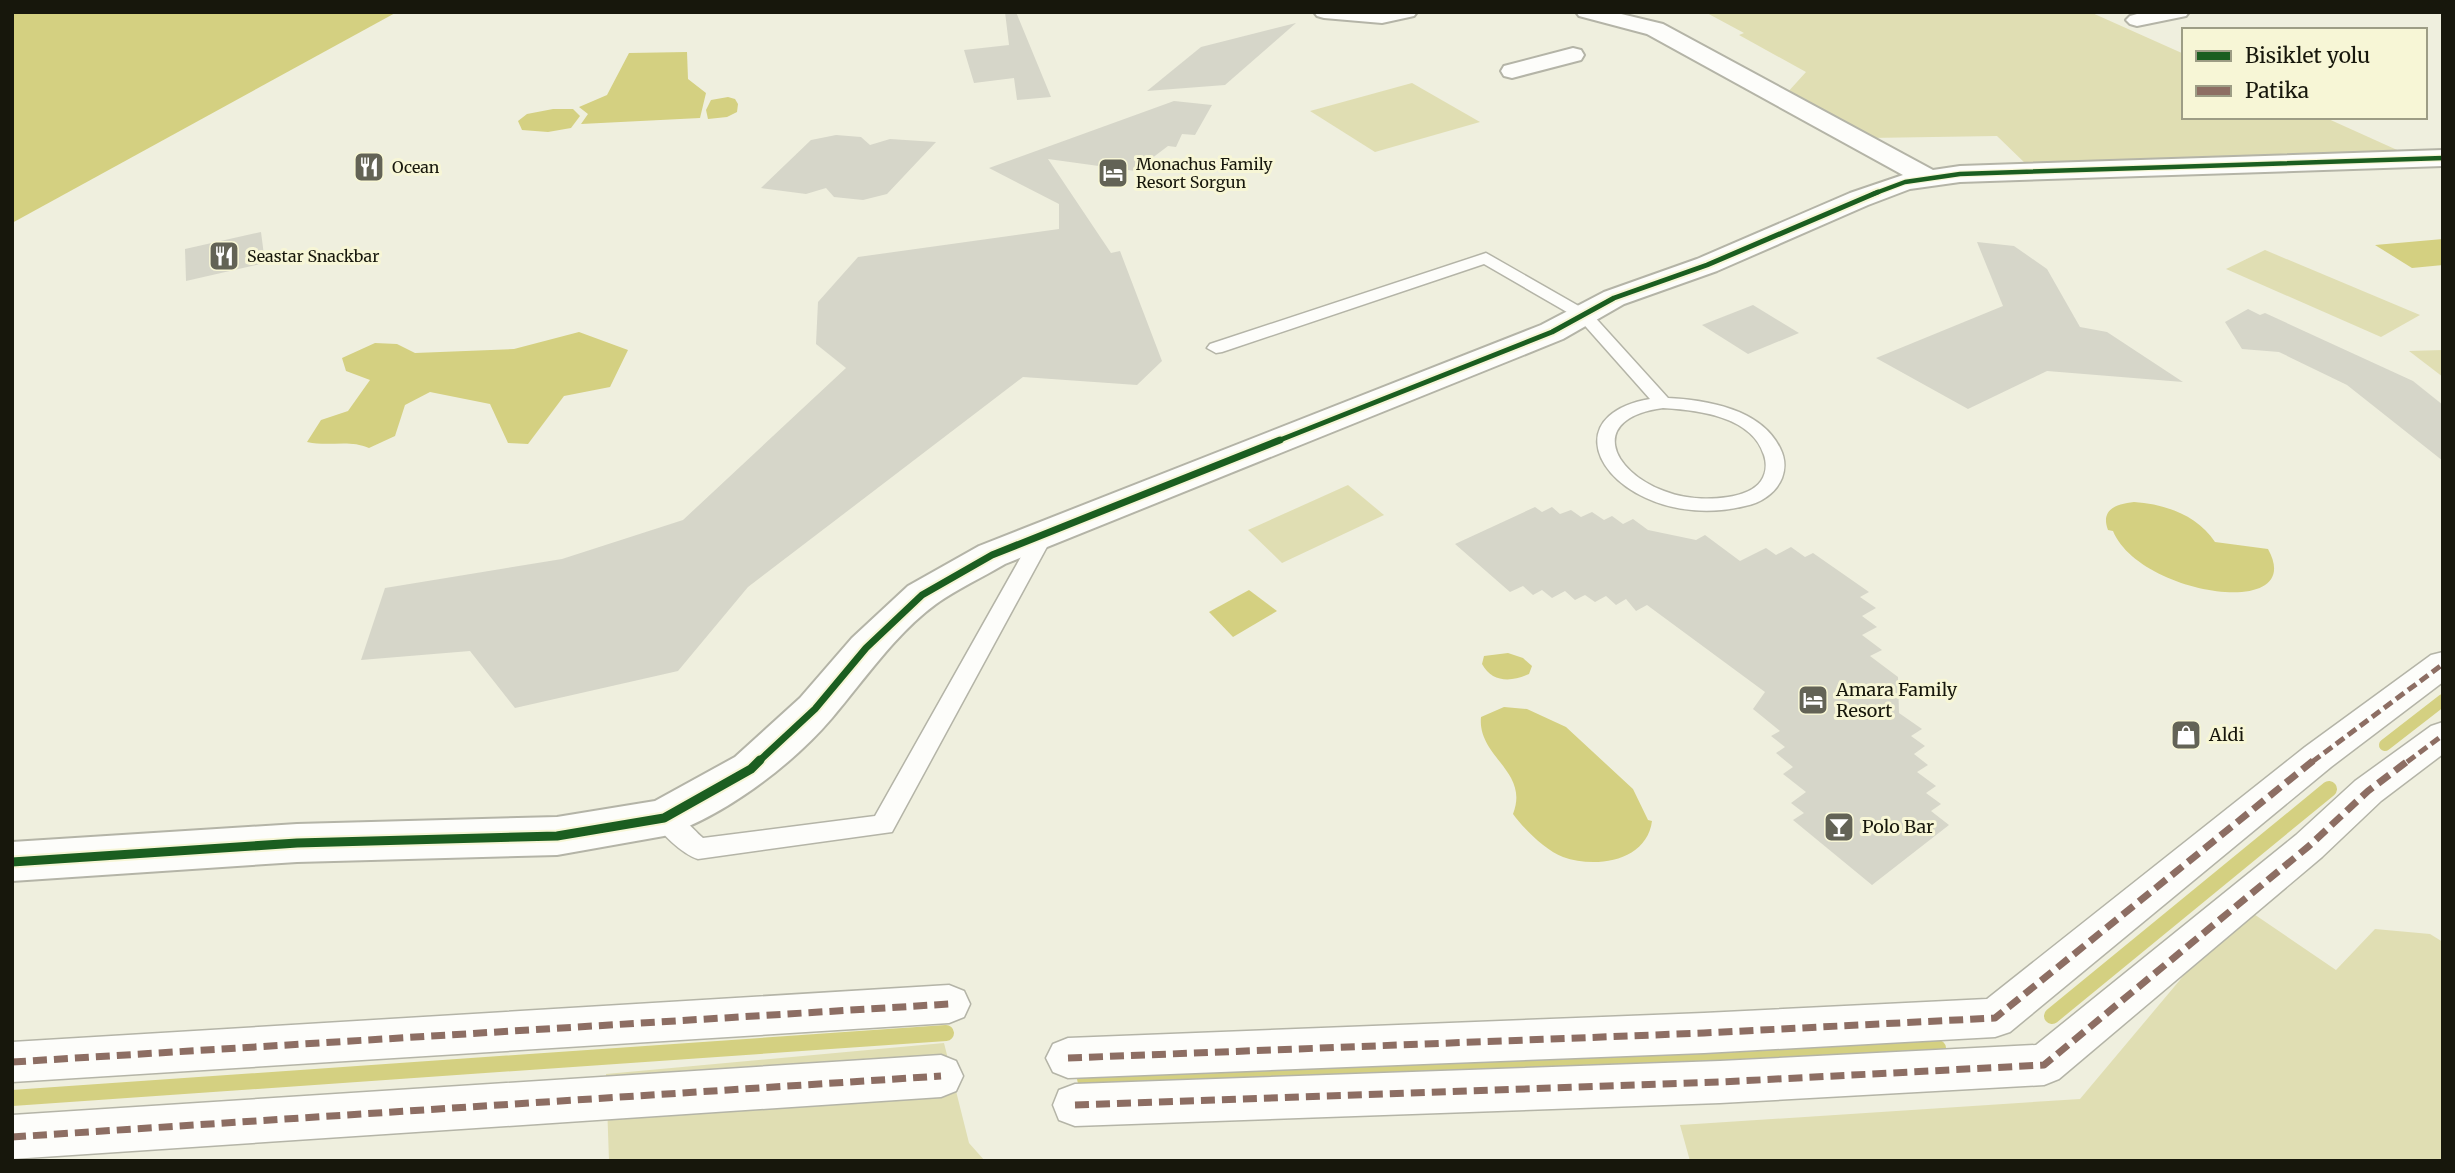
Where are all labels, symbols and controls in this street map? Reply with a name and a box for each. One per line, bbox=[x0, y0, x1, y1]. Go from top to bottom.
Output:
legend bbox=[2182, 28, 2427, 119]
text: Bisiklet yolu bbox=[2245, 42, 2370, 69]
text: Patika bbox=[2245, 77, 2309, 104]
restaurant icon: Ocean bbox=[352, 150, 386, 184]
place label: Monachus Family Resort Sorgun bbox=[1136, 154, 1273, 192]
hotel icon: Monachus Family Resort Sorgun bbox=[1096, 156, 1130, 190]
place label: Ocean bbox=[392, 157, 440, 177]
restaurant icon: Seastar Snackbar bbox=[207, 239, 241, 273]
place label: Seastar Snackbar bbox=[247, 246, 379, 266]
place label: Amara Family Resort bbox=[1835, 678, 1958, 722]
hotel icon: Amara Family Resort bbox=[1796, 683, 1830, 717]
shop icon: Aldi bbox=[2169, 718, 2203, 752]
place label: Aldi bbox=[2208, 723, 2244, 746]
bar icon: Polo Bar bbox=[1822, 810, 1856, 844]
place label: Polo Bar bbox=[1862, 815, 1934, 838]

